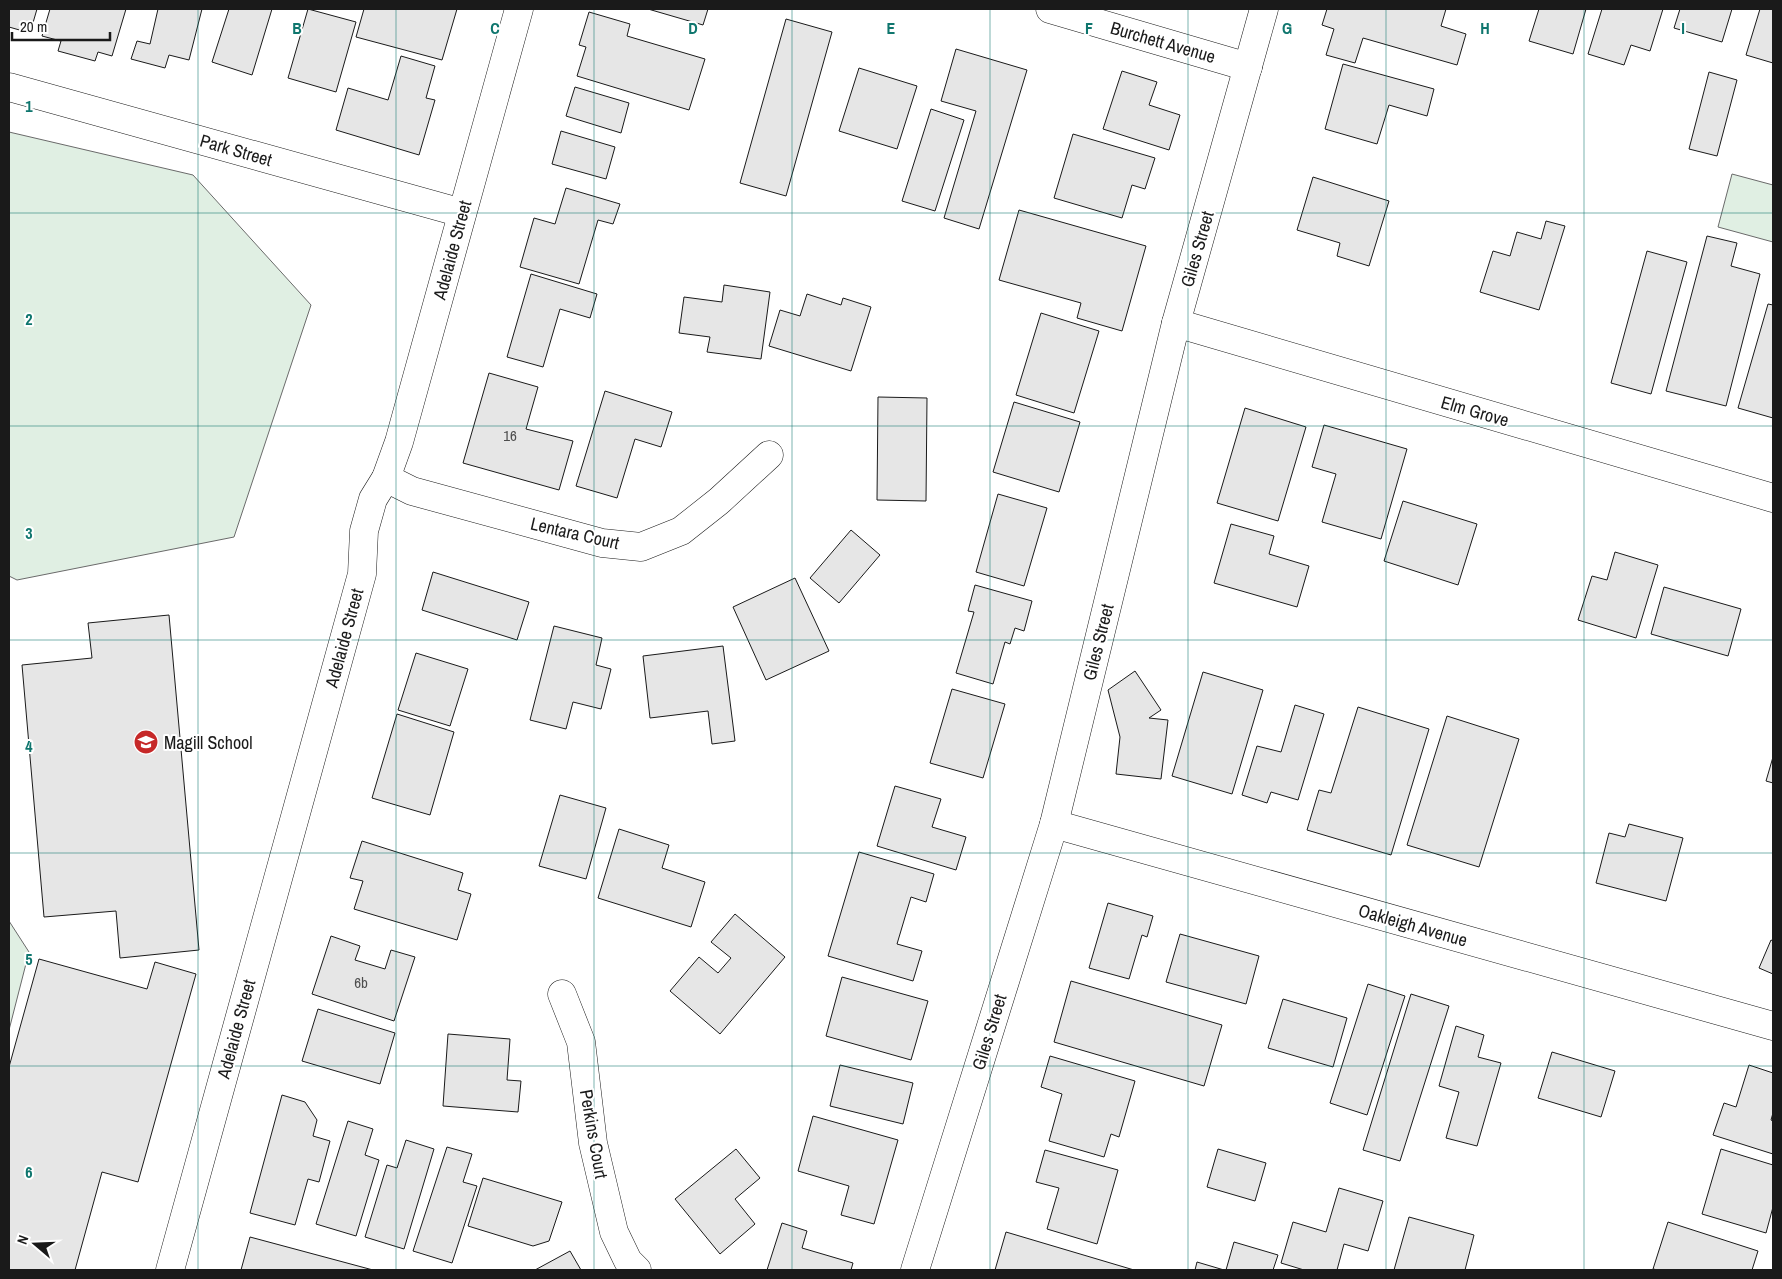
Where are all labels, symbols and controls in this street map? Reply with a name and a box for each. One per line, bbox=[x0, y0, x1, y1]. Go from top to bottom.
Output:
scale bar bbox=[12, 10, 110, 42]
street label: Burchett Avenue bbox=[1108, 15, 1218, 69]
text: 20 m bbox=[20, 16, 47, 37]
text: B bbox=[292, 17, 302, 39]
text: C bbox=[490, 17, 500, 39]
text: D bbox=[688, 17, 698, 39]
text: E bbox=[887, 17, 896, 39]
text: F bbox=[1085, 17, 1093, 39]
text: G bbox=[1282, 17, 1292, 39]
text: H bbox=[1480, 17, 1490, 39]
text: I bbox=[1681, 17, 1685, 39]
text: 1 bbox=[25, 95, 33, 117]
street label: Park Street bbox=[197, 128, 275, 172]
street label: Adelaide Street bbox=[426, 198, 477, 303]
street label: Giles Street bbox=[1174, 208, 1220, 290]
text: 2 bbox=[25, 308, 33, 330]
street label: Elm Grove bbox=[1438, 389, 1512, 433]
house number: 16 bbox=[503, 425, 517, 446]
street label: Lentara Court bbox=[528, 511, 622, 555]
text: 3 bbox=[25, 522, 33, 544]
street label: Adelaide Street bbox=[318, 586, 369, 691]
street label: Giles Street bbox=[1076, 601, 1120, 683]
school or university icon: Magill School bbox=[133, 729, 159, 755]
place label: Magill School bbox=[164, 730, 253, 755]
text: 4 bbox=[25, 735, 33, 757]
street label: Oakleigh Avenue bbox=[1356, 898, 1470, 952]
text: 5 bbox=[25, 948, 33, 970]
house number: 6b bbox=[354, 972, 368, 993]
street label: Adelaide Street bbox=[210, 977, 261, 1082]
street label: Giles Street bbox=[966, 991, 1012, 1073]
street label: Perkins Court bbox=[574, 1087, 614, 1181]
text: 6 bbox=[25, 1161, 33, 1183]
north arrow bbox=[10, 1219, 60, 1269]
text: N bbox=[13, 1233, 33, 1247]

